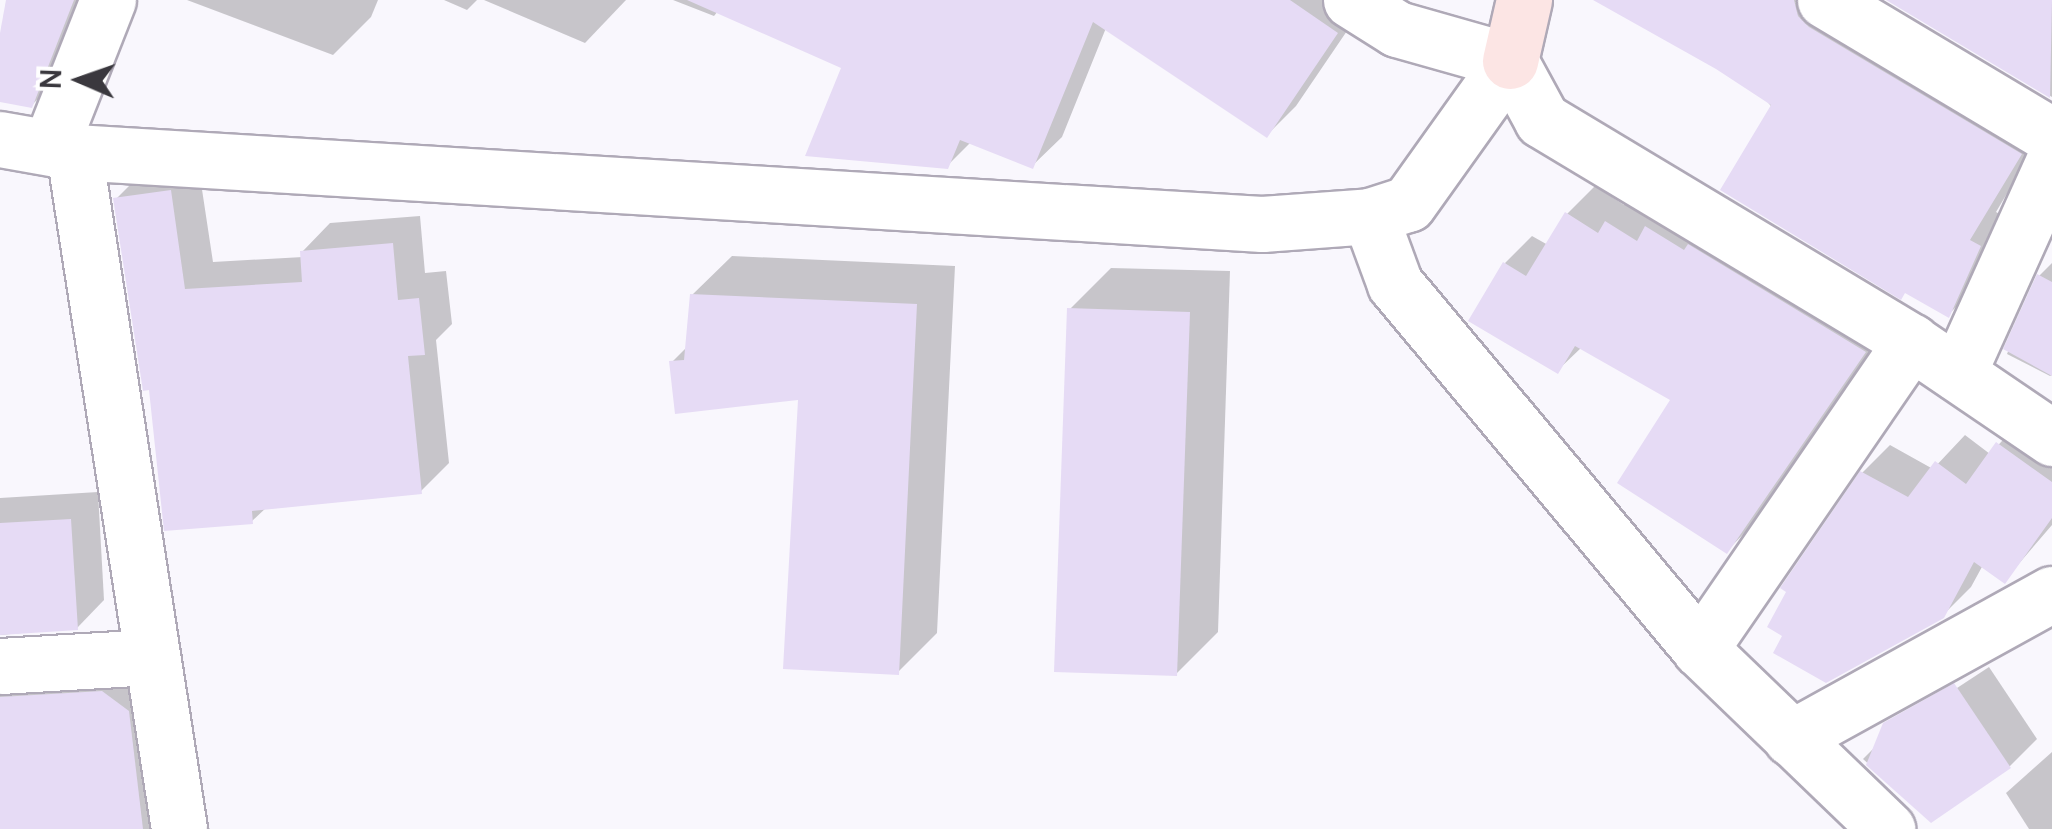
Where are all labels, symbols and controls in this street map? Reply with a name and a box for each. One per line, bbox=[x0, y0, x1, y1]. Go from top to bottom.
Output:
north arrow bbox=[30, 30, 130, 130]
text: N bbox=[31, 68, 69, 90]

